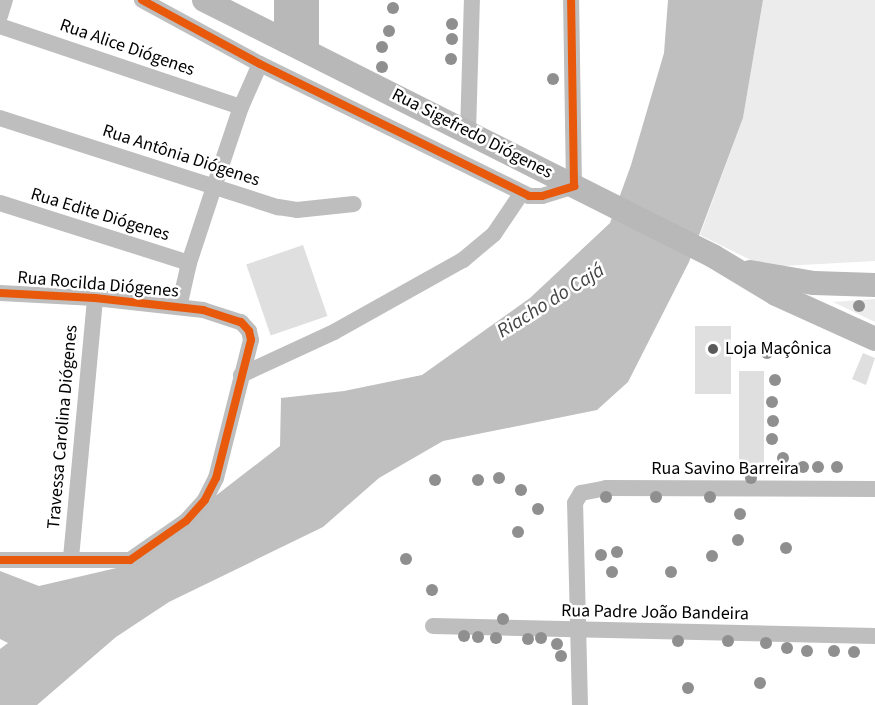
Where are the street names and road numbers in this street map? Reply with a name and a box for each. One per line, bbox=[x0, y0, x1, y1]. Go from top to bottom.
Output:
street label: Rua Alice Diógenes bbox=[57, 15, 197, 81]
street label: Rua Sigefredo Diógenes bbox=[388, 84, 556, 184]
street label: Rua Antônia Diógenes bbox=[100, 120, 262, 192]
street label: Rua Edite Diógenes bbox=[28, 184, 172, 246]
street label: Rua Rocilda Diógenes bbox=[16, 267, 180, 303]
street label: Travessa Carolina Diógenes bbox=[43, 324, 83, 530]
street label: Rua Savino Barreira bbox=[651, 458, 799, 480]
street label: Rua Padre João Bandeira bbox=[561, 601, 749, 625]

